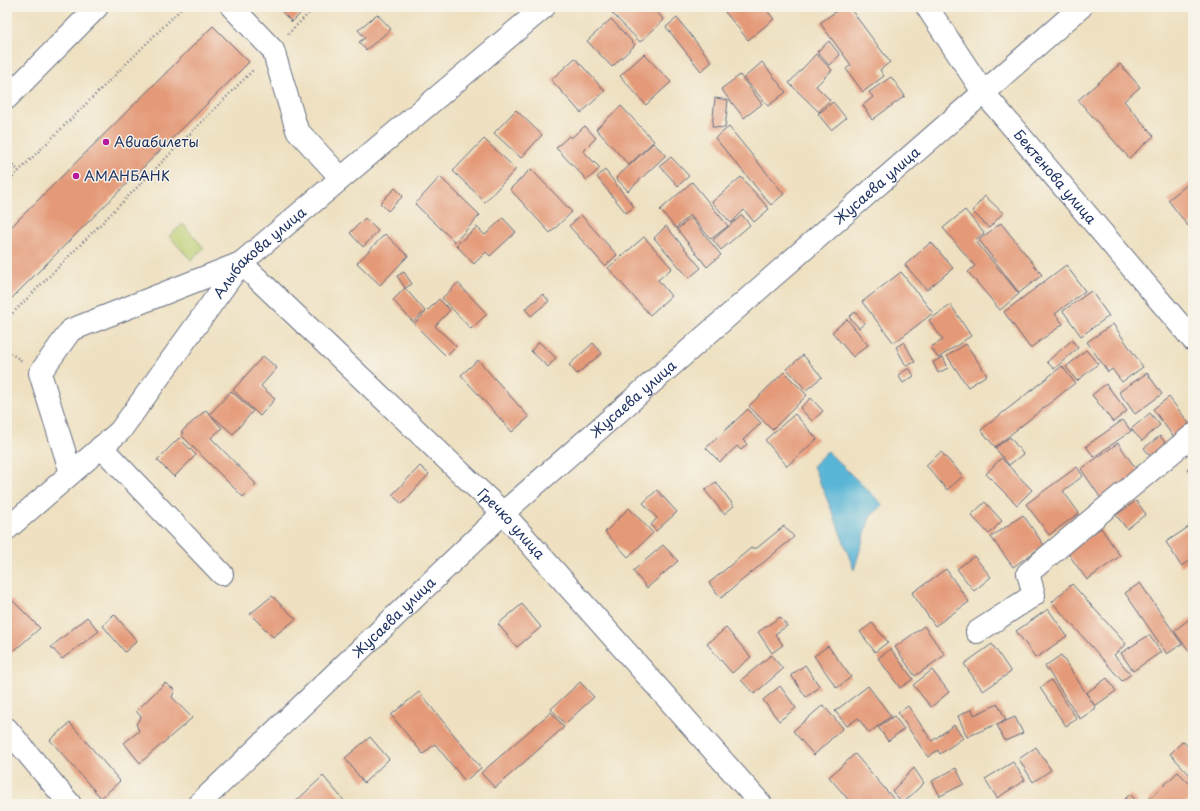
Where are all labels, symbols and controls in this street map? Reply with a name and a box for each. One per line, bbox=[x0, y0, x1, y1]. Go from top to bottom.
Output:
street label: Бектенова улица bbox=[1009, 125, 1102, 229]
place label: Авиабилеты bbox=[114, 131, 199, 152]
marker: Авиабилеты bbox=[101, 137, 111, 147]
street label: Жусаева улица bbox=[829, 141, 925, 229]
place label: АМАНБАНК bbox=[84, 165, 170, 186]
marker: АМАНБАНК bbox=[71, 171, 81, 181]
street label: Алыбакова улица bbox=[208, 201, 310, 303]
street label: Жусаева улица bbox=[585, 355, 681, 442]
street label: Гречко улица bbox=[473, 483, 550, 564]
street label: Жусаева улица bbox=[347, 572, 440, 662]

